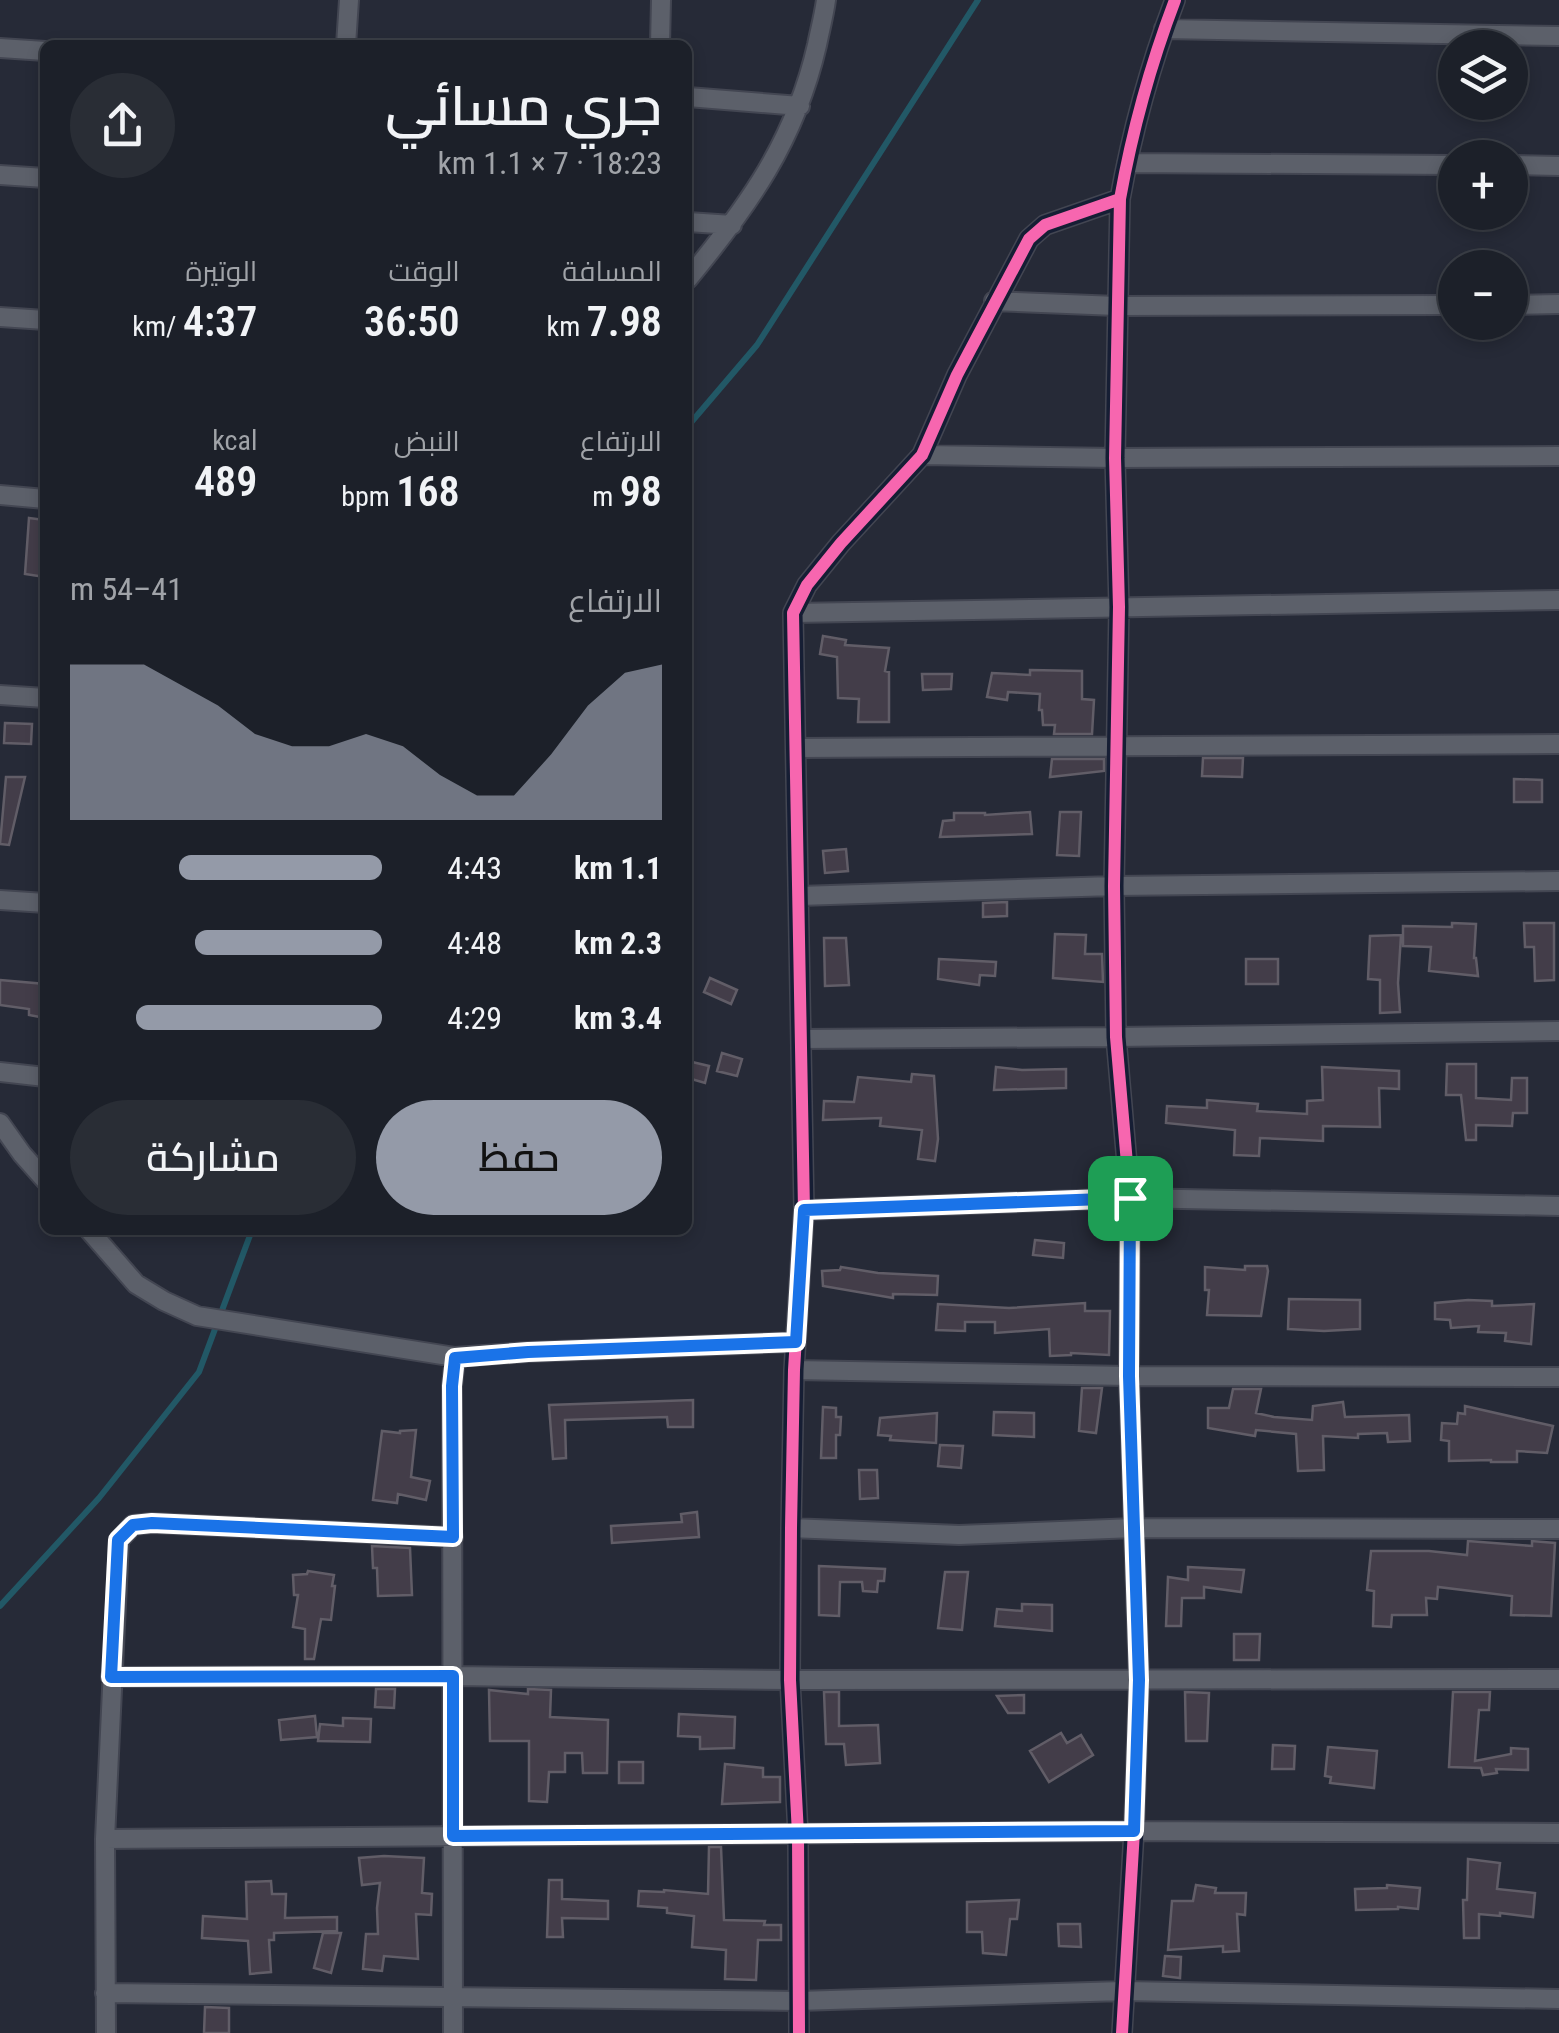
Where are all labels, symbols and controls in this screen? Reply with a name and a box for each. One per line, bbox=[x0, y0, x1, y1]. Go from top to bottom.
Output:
map controls bbox=[1438, 30, 1528, 340]
button: layers bbox=[1438, 30, 1528, 120]
button: share bbox=[70, 73, 175, 178]
text: جري مسائي bbox=[385, 74, 662, 138]
button: + bbox=[1438, 140, 1528, 230]
text: 18:23 · 7 × 1.1 km bbox=[437, 144, 662, 182]
button: − bbox=[1438, 250, 1528, 340]
text: الوتيرة bbox=[185, 255, 257, 288]
text: الوقت bbox=[388, 255, 460, 288]
text: المسافة bbox=[562, 255, 662, 288]
text: 4:37 bbox=[183, 297, 257, 346]
text: 36:50 bbox=[364, 297, 460, 346]
text: 7.98 bbox=[587, 297, 662, 346]
text: /km bbox=[132, 310, 183, 343]
text: km bbox=[547, 310, 587, 343]
text: kcal bbox=[212, 424, 257, 457]
text: النبض bbox=[394, 425, 460, 458]
text: الارتفاع bbox=[580, 425, 662, 458]
text: 489 bbox=[194, 457, 257, 506]
text: 168 bbox=[396, 467, 460, 516]
text: 98 bbox=[620, 467, 662, 516]
text: bpm bbox=[341, 480, 396, 513]
text: m bbox=[592, 480, 620, 513]
text: 41–54 m bbox=[70, 570, 183, 608]
text: الارتفاع bbox=[568, 582, 662, 620]
text: 4:43 bbox=[447, 849, 502, 887]
text: 1.1 km bbox=[574, 849, 662, 887]
text: 4:48 bbox=[447, 924, 502, 962]
text: 2.3 km bbox=[574, 924, 662, 962]
text: 4:29 bbox=[447, 999, 502, 1037]
text: 3.4 km bbox=[574, 999, 662, 1037]
button: مشاركة bbox=[70, 1100, 356, 1215]
button: حفظ bbox=[376, 1100, 662, 1215]
pin bbox=[1088, 1156, 1173, 1241]
icon: arrive bbox=[1103, 1171, 1158, 1226]

